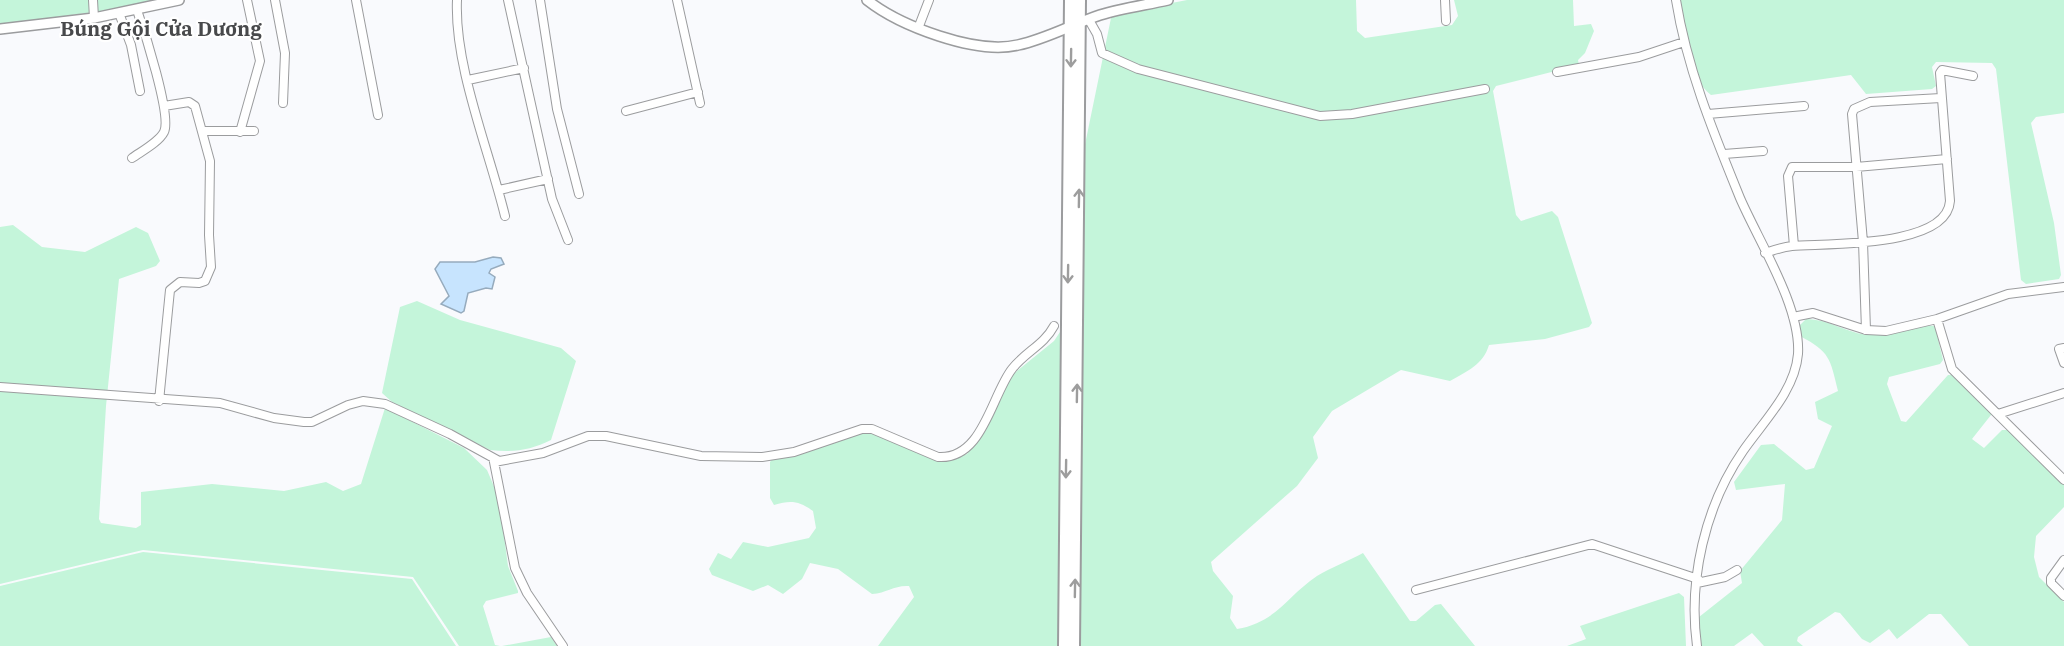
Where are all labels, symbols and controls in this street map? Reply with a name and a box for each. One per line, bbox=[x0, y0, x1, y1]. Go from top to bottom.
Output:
district label: Búng Gội Cửa Dương bbox=[60, 15, 262, 42]
one-way arrow bbox=[1065, 48, 1077, 68]
one-way arrow bbox=[1073, 188, 1085, 208]
one-way arrow bbox=[1062, 264, 1074, 284]
one-way arrow bbox=[1071, 383, 1083, 403]
one-way arrow bbox=[1060, 459, 1072, 479]
one-way arrow bbox=[1069, 578, 1081, 598]

